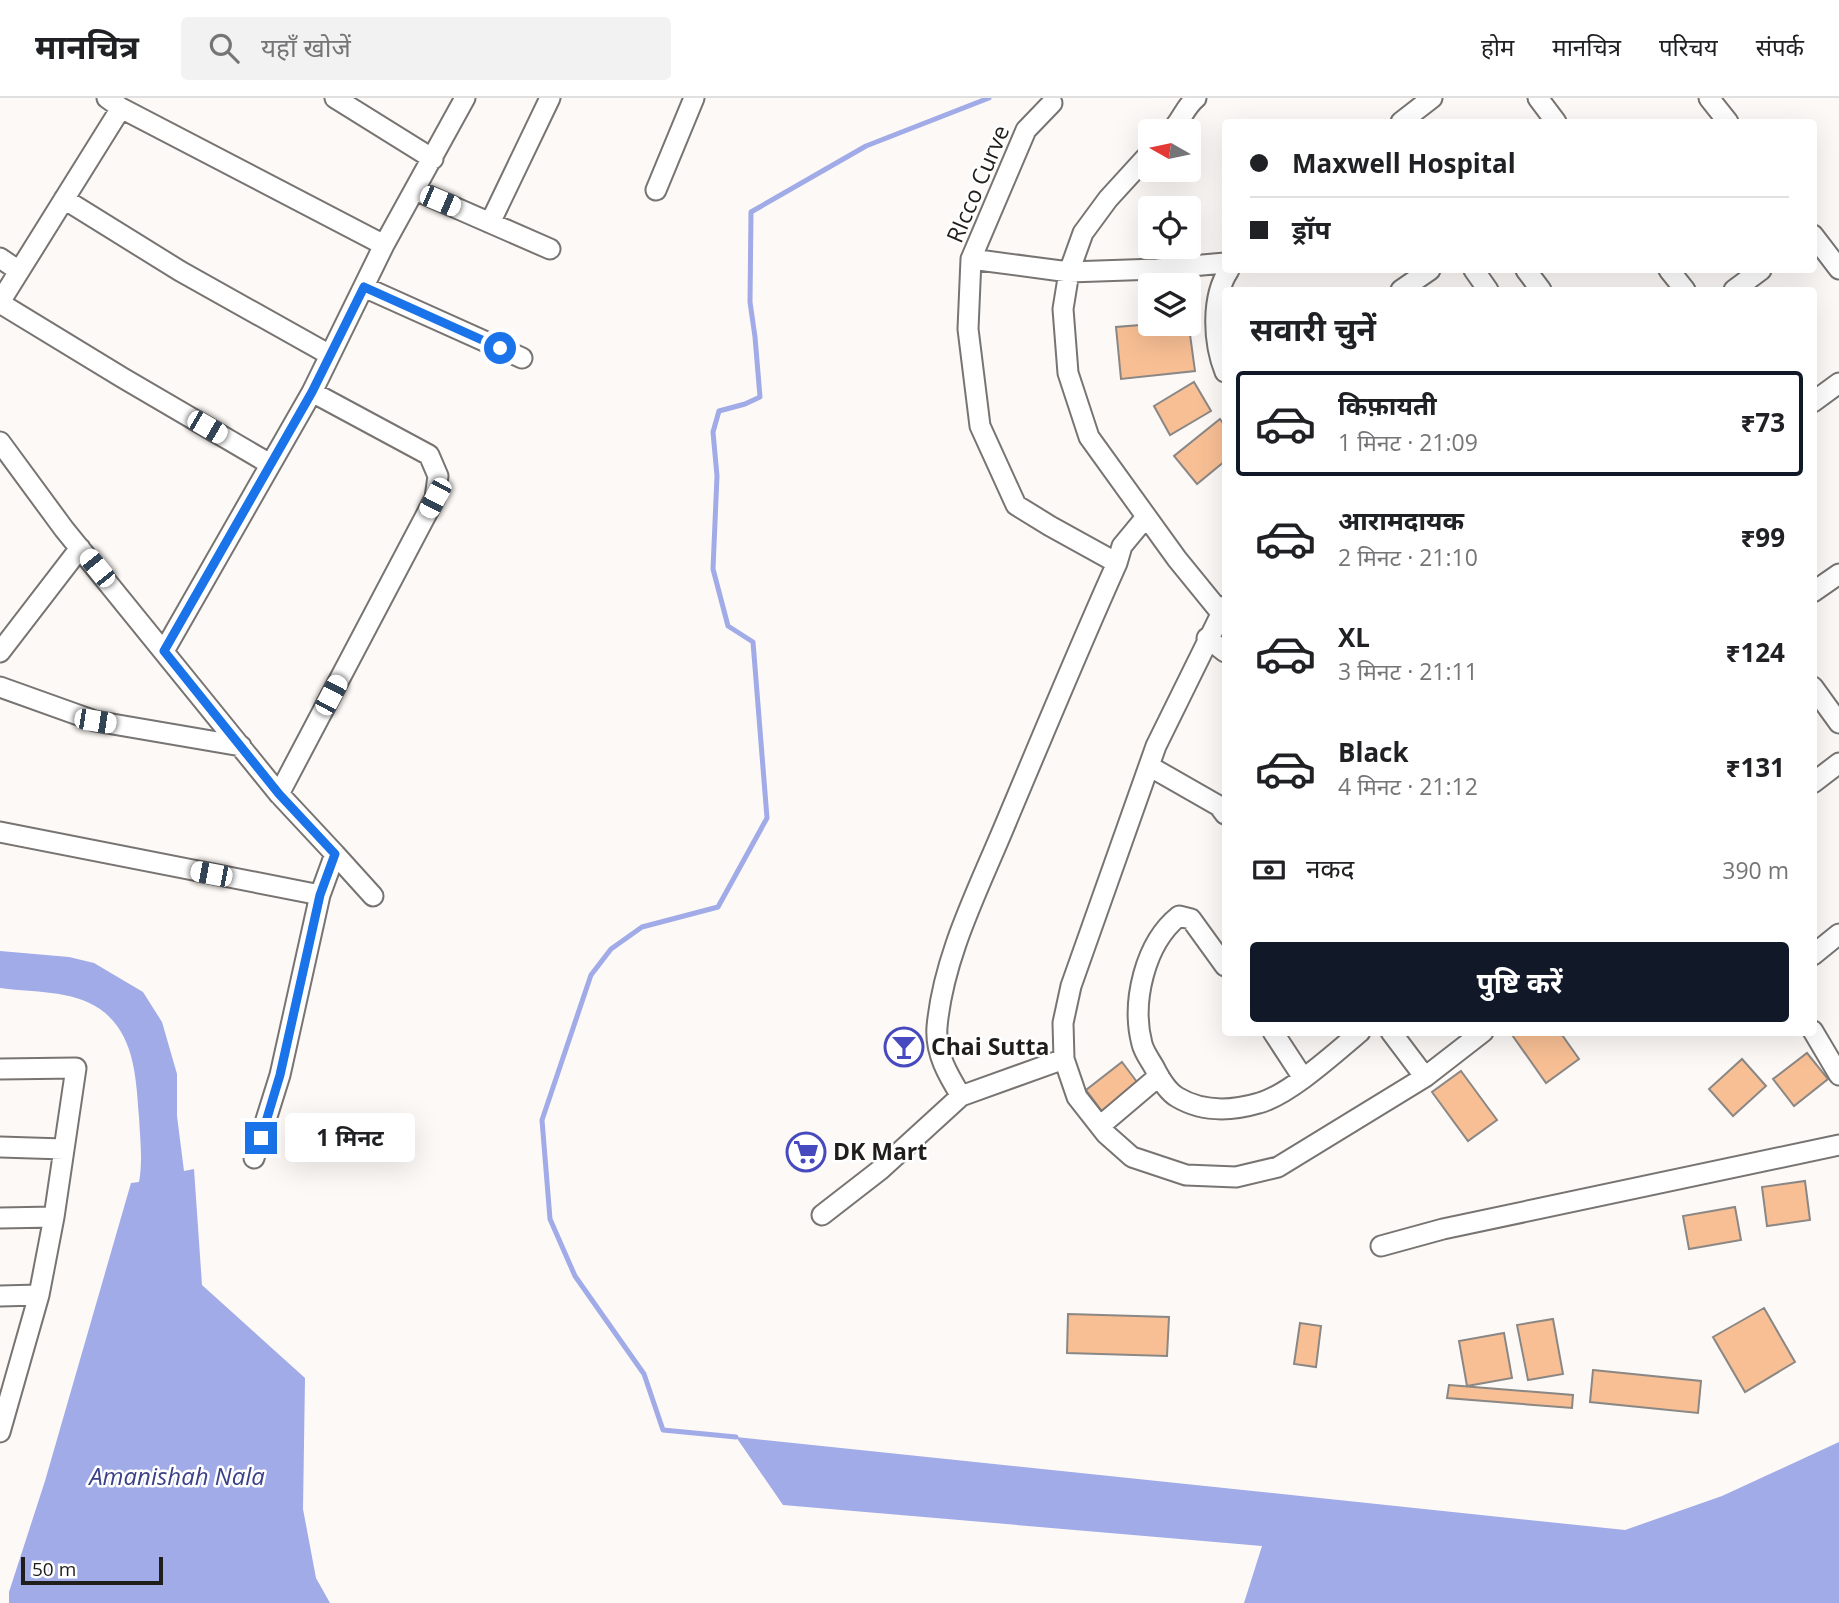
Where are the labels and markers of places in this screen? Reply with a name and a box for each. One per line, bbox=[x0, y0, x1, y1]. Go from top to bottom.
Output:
bar icon: Chai Sutta bbox=[883, 1026, 925, 1068]
place label: Chai Sutta bbox=[931, 1030, 1049, 1062]
supermarket icon: DK Mart bbox=[785, 1131, 827, 1173]
place label: DK Mart bbox=[833, 1135, 927, 1167]

